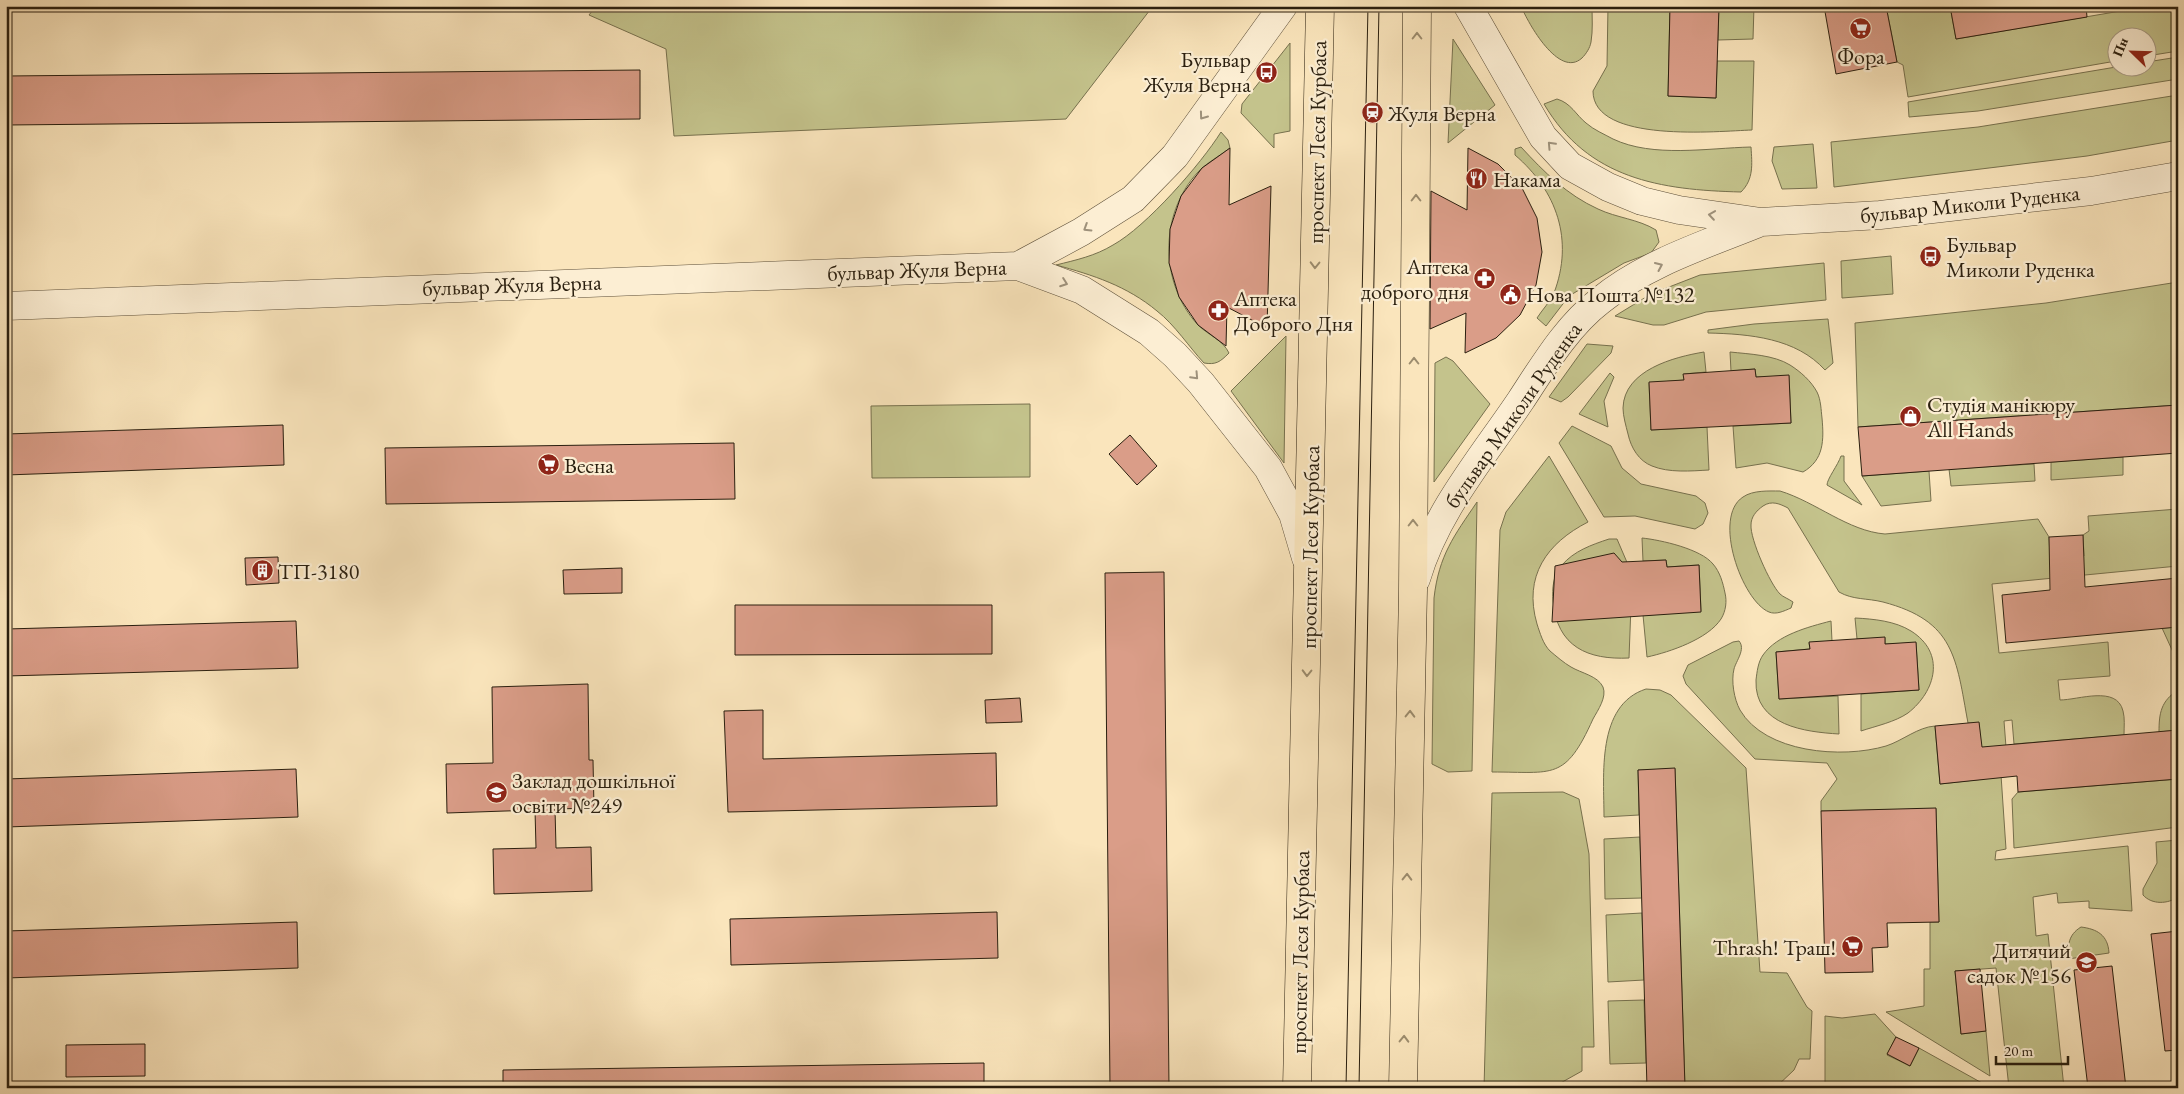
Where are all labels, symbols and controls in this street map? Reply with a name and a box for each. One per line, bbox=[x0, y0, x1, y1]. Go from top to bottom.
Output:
supermarket icon: Фора bbox=[1849, 17, 1873, 41]
north arrow bbox=[2106, 28, 2156, 78]
one-way arrow bbox=[1412, 32, 1422, 40]
text: Пн bbox=[2108, 35, 2132, 59]
street label: проспект Леся Курбаса bbox=[1301, 40, 1333, 244]
place label: Фора bbox=[1837, 42, 1885, 71]
place label: Бульвар Жуля Верна bbox=[1142, 45, 1251, 99]
bus stop icon: Бульвар Жуля Верна bbox=[1255, 60, 1279, 84]
place label: Жуля Верна bbox=[1387, 99, 1496, 128]
station icon: Жуля Верна bbox=[1360, 101, 1384, 125]
one-way arrow bbox=[1200, 110, 1209, 120]
one-way arrow bbox=[1548, 142, 1557, 151]
place label: Накама bbox=[1493, 165, 1561, 194]
restaurant icon: Накама bbox=[1465, 167, 1489, 191]
street label: бульвар Миколи Руденка bbox=[1859, 178, 2081, 230]
one-way arrow bbox=[1411, 194, 1421, 202]
one-way arrow bbox=[1708, 210, 1717, 220]
one-way arrow bbox=[1084, 221, 1093, 231]
place label: Бульвар Миколи Руденка bbox=[1946, 230, 2095, 284]
bus stop icon: Бульвар Миколи Руденка bbox=[1918, 245, 1942, 269]
street label: бульвар Жуля Верна bbox=[827, 252, 1008, 288]
place label: Аптека доброго дня bbox=[1361, 252, 1469, 306]
one-way arrow bbox=[1654, 261, 1663, 272]
one-way arrow bbox=[1310, 262, 1320, 269]
street label: бульвар Жуля Верна bbox=[422, 267, 603, 303]
pharmacy icon: Аптека доброго дня bbox=[1473, 267, 1497, 291]
one-way arrow bbox=[1059, 277, 1067, 287]
place label: Нова Пошта №132 bbox=[1526, 280, 1695, 309]
public building icon: Нова Пошта №132 bbox=[1498, 282, 1522, 306]
place label: Аптека Доброго Дня bbox=[1233, 284, 1353, 338]
pharmacy icon: Аптека Доброго Дня bbox=[1206, 299, 1230, 323]
street label: бульвар Миколи Руденка bbox=[1438, 316, 1588, 514]
one-way arrow bbox=[1409, 357, 1420, 365]
one-way arrow bbox=[1189, 370, 1198, 379]
place label: Студія манікюру All Hands bbox=[1926, 390, 2076, 444]
shop icon: Студія манікюру All Hands bbox=[1899, 405, 1923, 429]
street label: проспект Леся Курбаса bbox=[1294, 445, 1326, 649]
place label: Весна bbox=[564, 451, 614, 480]
supermarket icon: Весна bbox=[536, 453, 560, 477]
one-way arrow bbox=[1408, 519, 1418, 527]
place label: ТП-3180 bbox=[278, 557, 360, 586]
building icon: ТП-3180 bbox=[250, 559, 274, 583]
one-way arrow bbox=[1302, 669, 1312, 677]
one-way arrow bbox=[1405, 710, 1415, 718]
place label: Заклад дошкільної освіти №249 bbox=[512, 766, 676, 820]
school or university icon: Заклад дошкільної освіти №249 bbox=[484, 781, 508, 805]
street label: проспект Леся Курбаса bbox=[1284, 850, 1316, 1054]
one-way arrow bbox=[1402, 872, 1412, 880]
place label: Thrash! Траш! bbox=[1712, 933, 1836, 962]
supermarket icon: Thrash! Траш! bbox=[1840, 935, 1864, 959]
place label: Дитячий садок №156 bbox=[1967, 936, 2071, 990]
school or university icon: Дитячий садок №156 bbox=[2075, 951, 2099, 975]
scale bar bbox=[1996, 1034, 2069, 1066]
one-way arrow bbox=[1398, 1035, 1409, 1043]
text: 20 m bbox=[2004, 1041, 2033, 1060]

